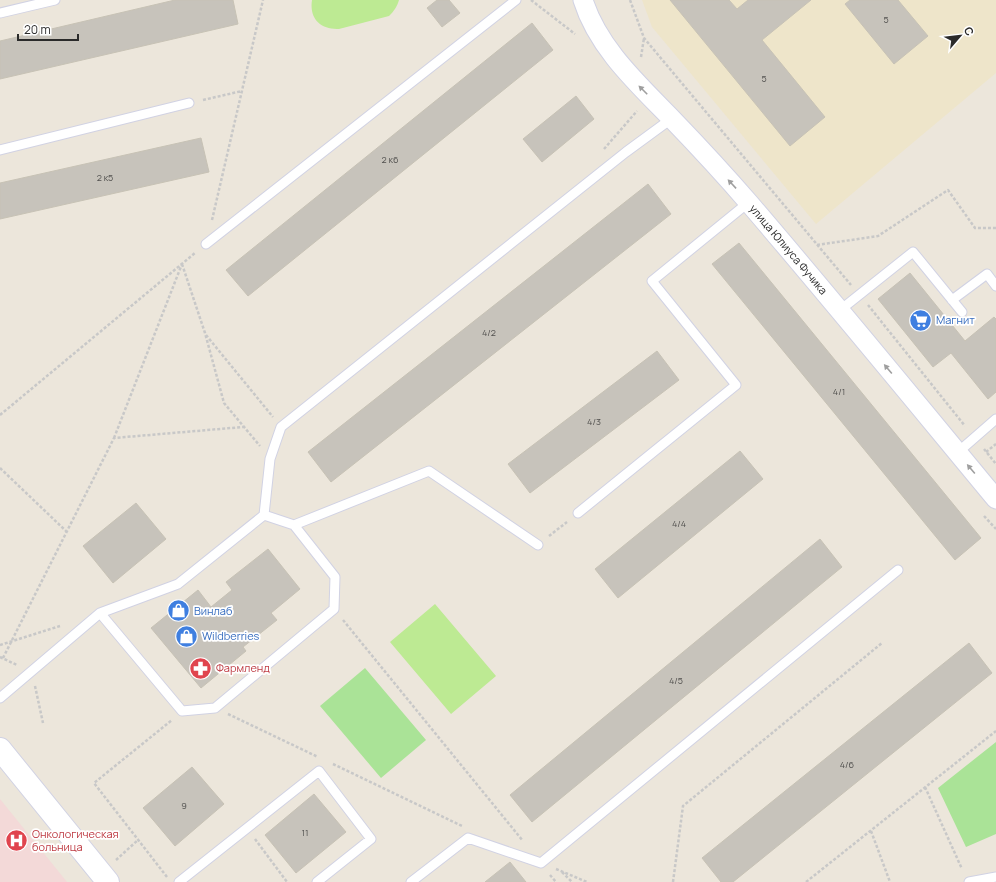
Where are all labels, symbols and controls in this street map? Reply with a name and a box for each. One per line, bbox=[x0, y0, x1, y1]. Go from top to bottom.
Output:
house number: 5 bbox=[883, 13, 889, 26]
scale bar bbox=[18, 16, 78, 42]
north arrow bbox=[940, 16, 980, 56]
text: 20 m bbox=[24, 21, 51, 38]
text: С bbox=[961, 24, 978, 38]
house number: 5 bbox=[761, 72, 767, 85]
one-way arrow bbox=[638, 85, 648, 95]
house number: 2 к6 bbox=[382, 153, 399, 166]
house number: 2 к5 bbox=[97, 171, 113, 184]
one-way arrow bbox=[727, 179, 737, 189]
street label: улица Юлиуса Фучика bbox=[746, 201, 831, 297]
supermarket icon: Магнит bbox=[908, 307, 934, 333]
place label: Магнит bbox=[936, 312, 975, 327]
house number: 4/2 bbox=[482, 326, 496, 339]
one-way arrow bbox=[883, 364, 892, 375]
house number: 4/1 bbox=[833, 385, 845, 398]
house number: 4/3 bbox=[587, 415, 601, 428]
one-way arrow bbox=[967, 464, 976, 475]
house number: 4/4 bbox=[672, 517, 686, 530]
shop icon: Винлаб bbox=[165, 598, 191, 624]
place label: Винлаб bbox=[194, 603, 232, 618]
shop icon: Wildberries bbox=[173, 623, 199, 649]
place label: Wildberries bbox=[202, 628, 260, 643]
pharmacy icon: Фармленд bbox=[188, 655, 214, 681]
place label: Фармленд bbox=[216, 660, 270, 675]
house number: 4/5 bbox=[669, 674, 683, 687]
house number: 4/6 bbox=[840, 758, 855, 771]
house number: 9 bbox=[181, 799, 187, 812]
place label: Онкологическая больница bbox=[32, 826, 119, 854]
house number: 11 bbox=[301, 826, 309, 839]
hospital icon: Онкологическая больница bbox=[4, 827, 30, 853]

